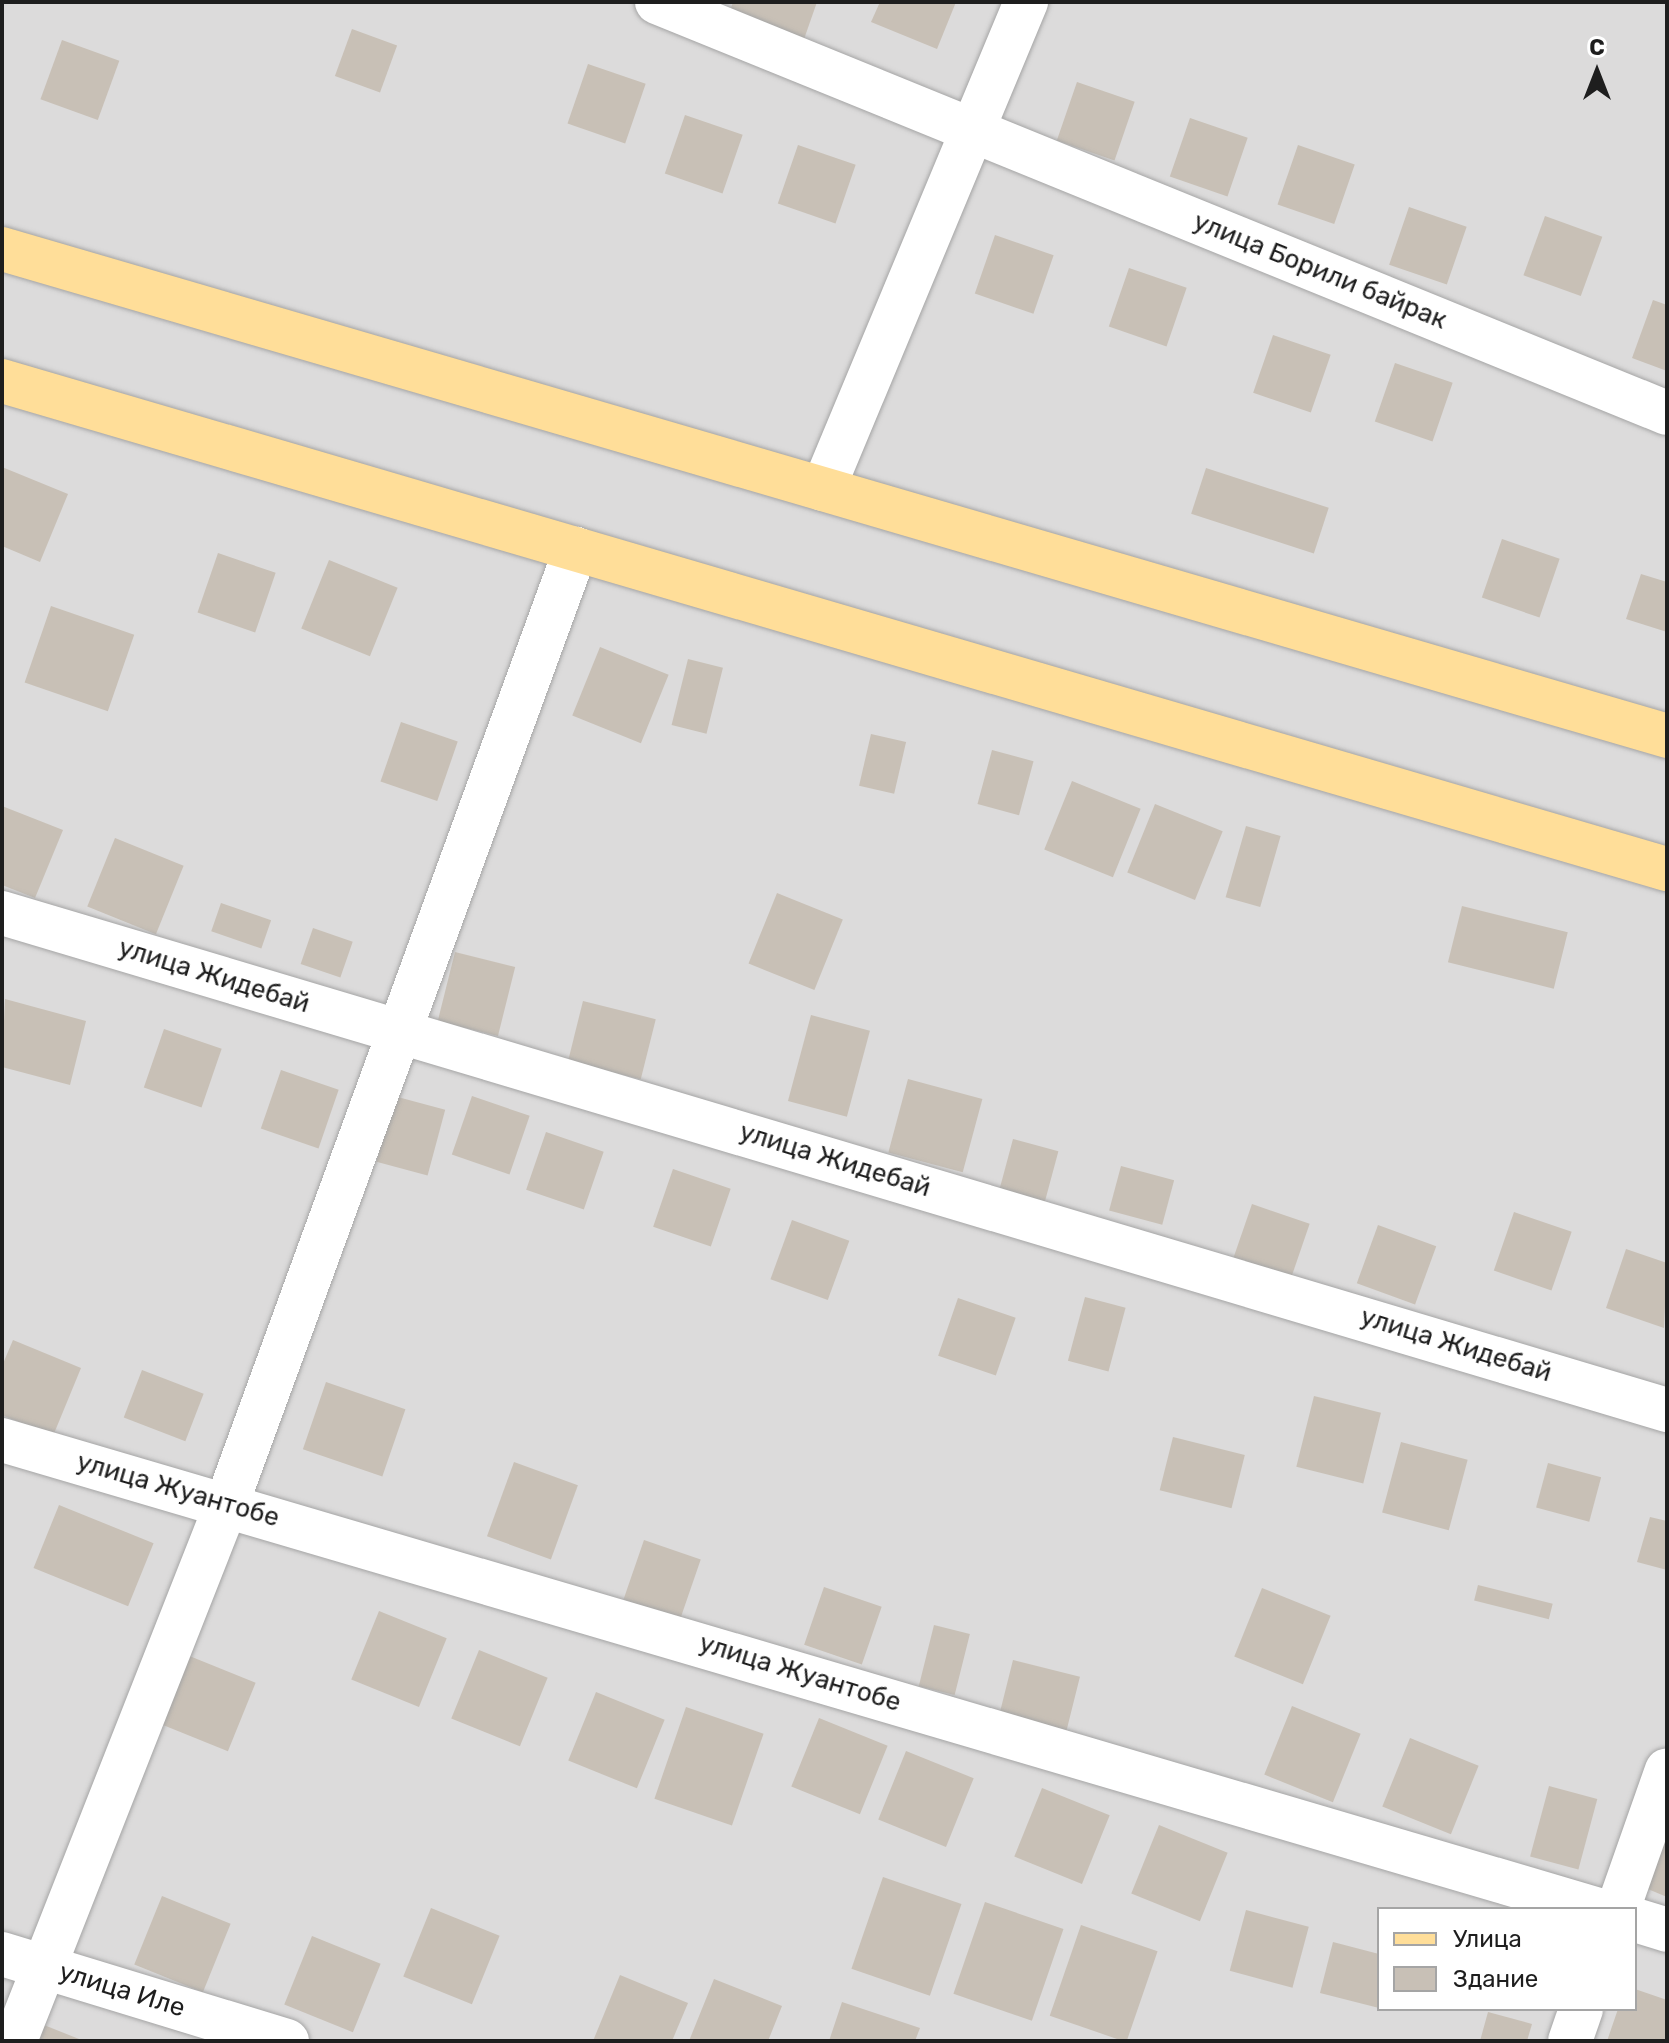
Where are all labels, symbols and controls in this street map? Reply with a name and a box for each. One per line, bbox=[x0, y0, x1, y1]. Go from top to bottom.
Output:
north arrow bbox=[1557, 32, 1637, 112]
text: С bbox=[1589, 34, 1605, 61]
street label: улица Борили байрак bbox=[1189, 206, 1451, 336]
street label: улица Жидебай bbox=[115, 932, 313, 1020]
street label: улица Жидебай bbox=[736, 1116, 934, 1204]
street label: улица Жидебай bbox=[1357, 1301, 1555, 1389]
street label: улица Жуантобе bbox=[73, 1446, 283, 1534]
street label: улица Жуантобе bbox=[695, 1627, 905, 1719]
legend bbox=[1377, 1907, 1637, 2011]
text: Улица bbox=[1453, 1925, 1522, 1953]
street label: улица Иле bbox=[55, 1956, 189, 2024]
text: Здание bbox=[1453, 1965, 1538, 1993]

